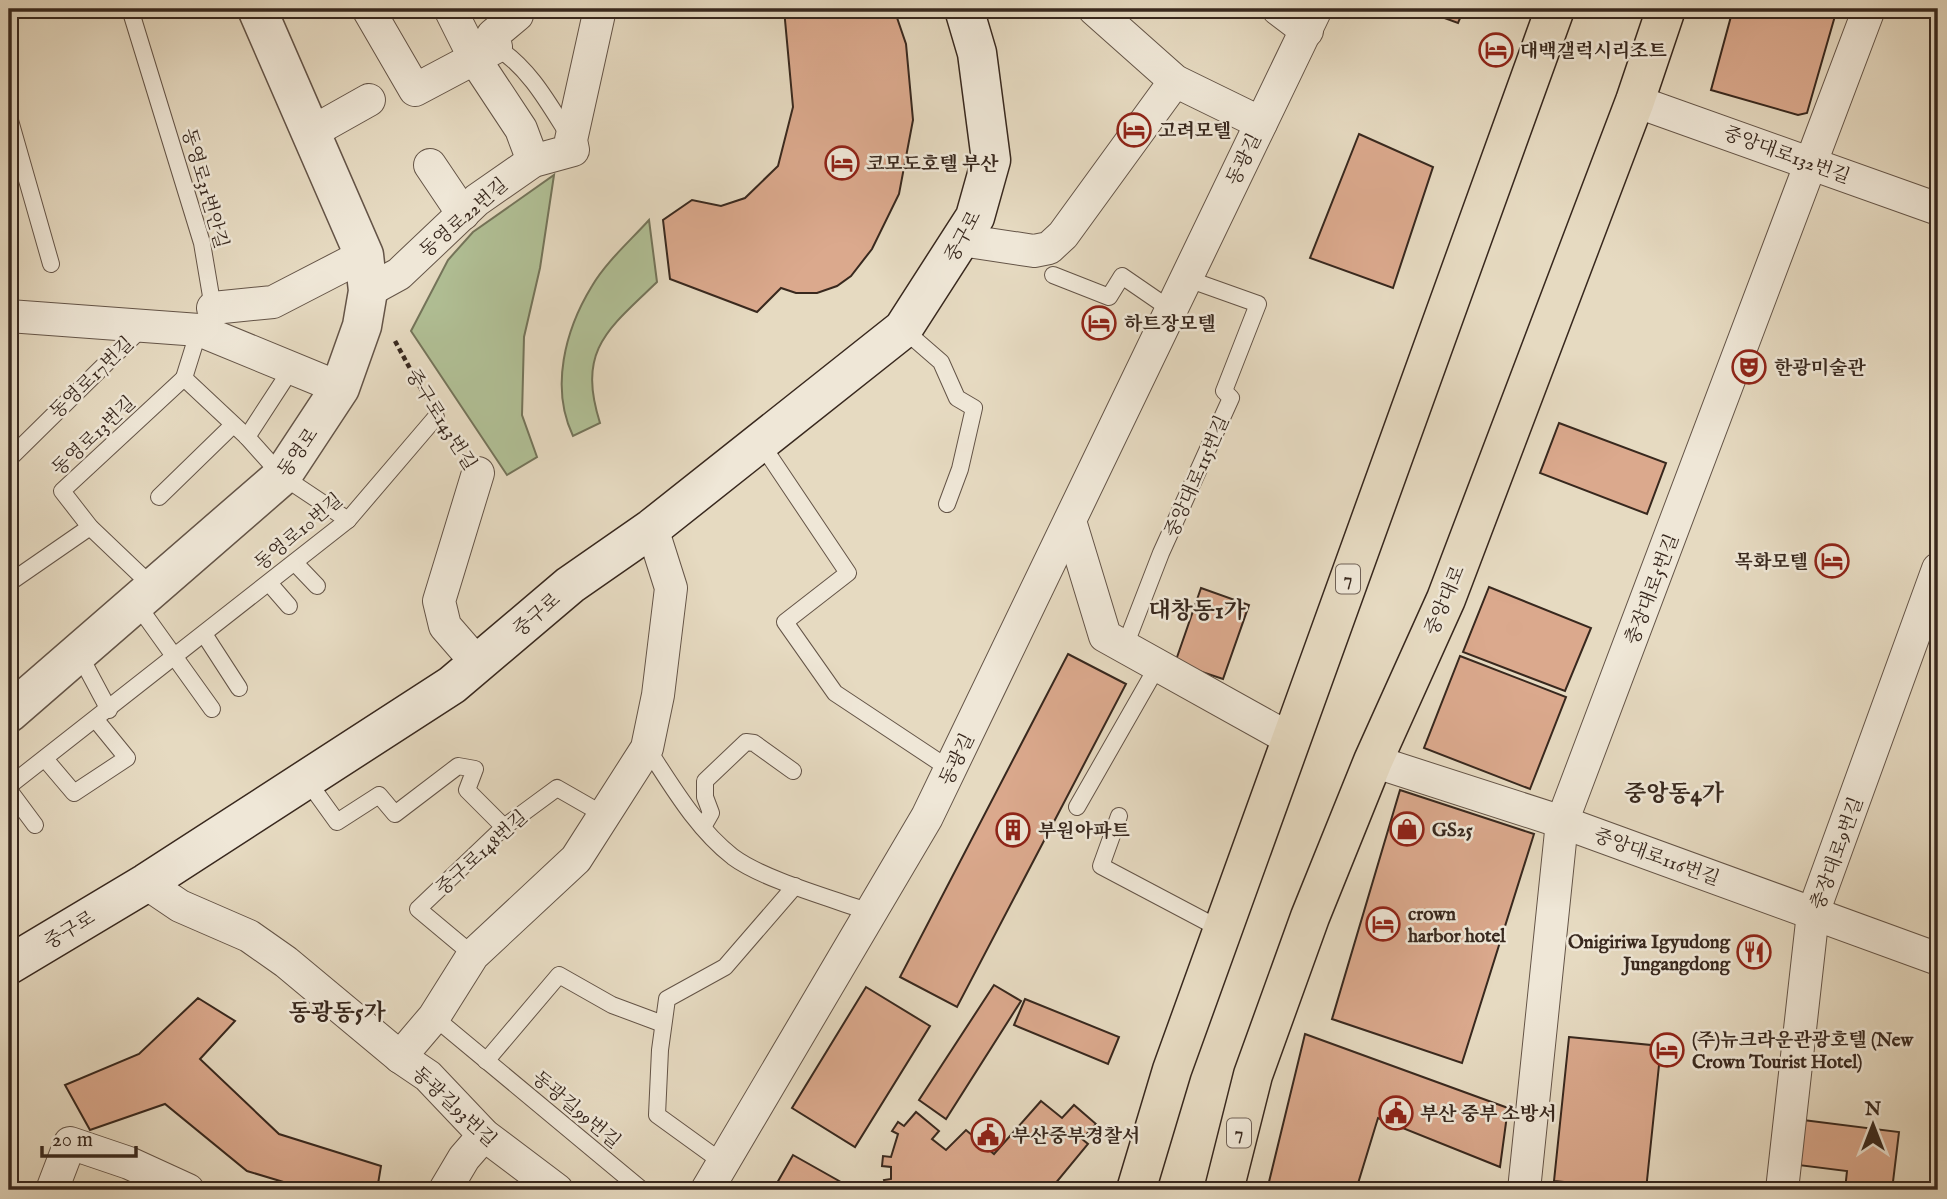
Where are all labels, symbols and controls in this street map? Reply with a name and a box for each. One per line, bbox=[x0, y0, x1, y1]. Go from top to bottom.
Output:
hotel icon: 대백갤럭시리조트 bbox=[1477, 31, 1515, 69]
place label: 대백갤럭시리조트 bbox=[1520, 40, 1667, 64]
hotel icon: 고려모텔 bbox=[1115, 111, 1153, 149]
place label: 고려모텔 bbox=[1158, 120, 1231, 144]
street label: 중앙대로132번길 bbox=[1720, 122, 1853, 190]
street label: 동영로31번안길 bbox=[175, 125, 233, 252]
street label: 동광길 bbox=[1222, 130, 1268, 190]
hotel icon: 코모도호텔 부산 bbox=[823, 144, 861, 182]
place label: 코모도호텔 부산 bbox=[866, 153, 999, 177]
street label: 동영로22번길 bbox=[415, 173, 514, 264]
street label: 중구로 bbox=[940, 207, 987, 267]
hotel icon: 하트장모텔 bbox=[1080, 304, 1118, 342]
place label: 하트장모텔 bbox=[1124, 313, 1216, 337]
street label: 동영로17번길 bbox=[45, 332, 139, 424]
theatre icon: 한광미술관 bbox=[1730, 348, 1768, 386]
place label: 한광미술관 bbox=[1774, 357, 1866, 381]
street label: 중구로143번길 bbox=[400, 365, 481, 475]
street label: 동영로13번길 bbox=[47, 392, 141, 481]
street label: 중앙대로115번길 bbox=[1160, 412, 1235, 542]
street label: 동영로 bbox=[273, 424, 324, 483]
street label: 동영로10번길 bbox=[250, 489, 348, 576]
street label: 충장대로5번길 bbox=[1621, 531, 1685, 649]
hotel icon: 목화모텔 bbox=[1813, 542, 1851, 580]
place label: 목화모텔 bbox=[1735, 551, 1808, 575]
street label: 중앙대로 bbox=[1420, 562, 1471, 639]
road number: 7 bbox=[1336, 564, 1360, 594]
street label: 중구로 bbox=[509, 588, 566, 643]
district label: 대창동1가 bbox=[1148, 597, 1246, 626]
street label: 동광길 bbox=[935, 730, 981, 790]
district label: 중앙동4가 bbox=[1624, 780, 1725, 809]
street label: 충장대로9번길 bbox=[1806, 794, 1869, 913]
street label: 중구로148번길 bbox=[431, 806, 533, 901]
shop icon: GS25 bbox=[1388, 810, 1426, 848]
building icon: 부원아파트 bbox=[994, 811, 1032, 849]
place label: GS25 bbox=[1432, 819, 1473, 843]
place label: 부원아파트 bbox=[1038, 820, 1130, 844]
street label: 중앙대로116번길 bbox=[1590, 824, 1723, 892]
place label: crown harbor hotel bbox=[1407, 903, 1506, 949]
hotel icon: crown harbor hotel bbox=[1364, 905, 1402, 943]
street label: 중구로 bbox=[40, 906, 100, 955]
place label: Onigiriwa Igyudong Jungangdong bbox=[1568, 931, 1731, 977]
restaurant icon: Onigiriwa Igyudong Jungangdong bbox=[1735, 933, 1773, 971]
district label: 동광동5가 bbox=[288, 999, 386, 1028]
place label: (주)뉴크라운관광호텔 (New Crown Tourist Hotel) bbox=[1692, 1029, 1915, 1075]
hotel icon: (주)뉴크라운관광호텔 (New Crown Tourist Hotel) bbox=[1648, 1031, 1686, 1069]
street label: 동광길93번길 bbox=[406, 1062, 501, 1153]
street label: 동광길99번길 bbox=[526, 1067, 625, 1155]
north arrow bbox=[1839, 1090, 1909, 1160]
public building icon: 부산 중부 소방서 bbox=[1377, 1094, 1415, 1132]
text: N bbox=[1864, 1098, 1882, 1122]
place label: 부산 중부 소방서 bbox=[1420, 1103, 1557, 1127]
scale bar bbox=[42, 1115, 136, 1159]
public building icon: 부산중부경찰서 bbox=[969, 1116, 1007, 1154]
road number: 7 bbox=[1227, 1118, 1251, 1148]
place label: 부산중부경찰서 bbox=[1012, 1125, 1140, 1149]
text: 20 m bbox=[52, 1127, 93, 1154]

